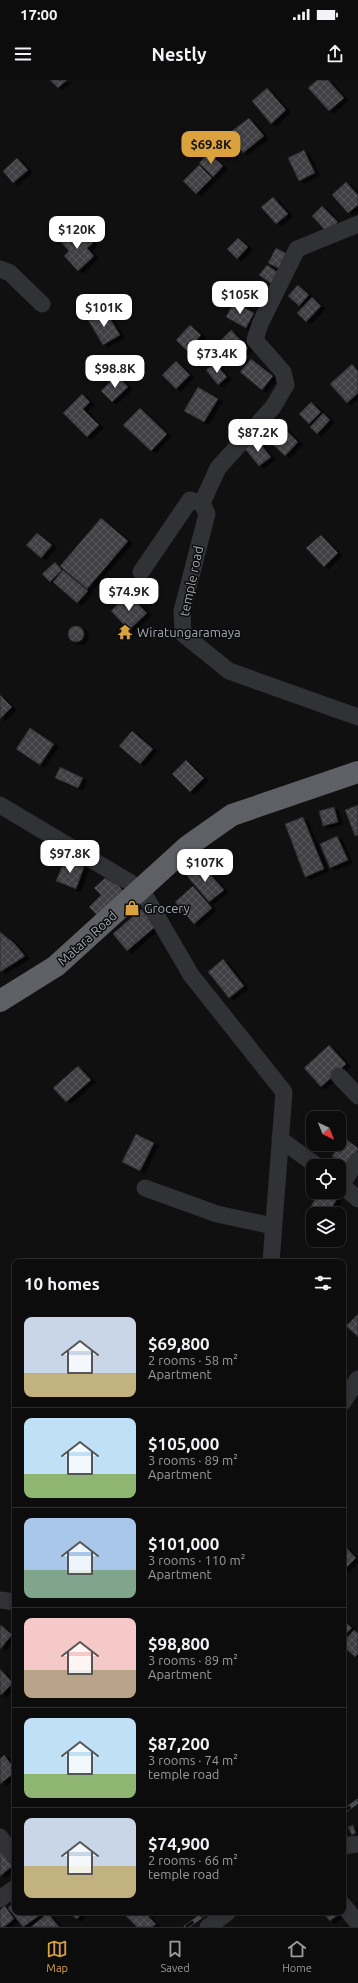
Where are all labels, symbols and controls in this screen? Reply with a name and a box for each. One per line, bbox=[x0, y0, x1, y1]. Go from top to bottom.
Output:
text: 17:00 bbox=[20, 6, 58, 23]
icon: menu bbox=[12, 43, 34, 65]
icon: share bbox=[324, 43, 346, 65]
text: Nestly bbox=[152, 44, 206, 64]
pin: $69.8K bbox=[178, 131, 244, 165]
text: $69.8K bbox=[190, 137, 232, 151]
pin: $120K bbox=[49, 216, 105, 250]
text: $120K bbox=[58, 222, 96, 236]
pin: $105K bbox=[212, 281, 268, 315]
text: $105K bbox=[221, 287, 259, 301]
pin: $101K bbox=[76, 294, 132, 328]
text: $101K bbox=[85, 300, 123, 314]
pin: $73.4K bbox=[184, 340, 250, 374]
text: $73.4K bbox=[196, 346, 238, 360]
pin: $98.8K bbox=[82, 355, 148, 389]
text: $98.8K bbox=[94, 361, 136, 375]
pin: $87.2K bbox=[225, 419, 291, 453]
text: $87.2K bbox=[237, 425, 279, 439]
street label: temple road bbox=[177, 545, 205, 617]
pin: $74.9K bbox=[96, 578, 162, 612]
text: $74.9K bbox=[108, 584, 150, 598]
temple icon: Wiratungaramaya bbox=[116, 623, 134, 641]
place label: Wiratungaramaya bbox=[137, 625, 241, 639]
pin: $97.8K bbox=[37, 840, 103, 874]
text: $97.8K bbox=[49, 846, 91, 860]
pin: $107K bbox=[177, 849, 233, 883]
text: $107K bbox=[186, 855, 224, 869]
shop icon: Grocery bbox=[123, 899, 141, 917]
place label: Grocery bbox=[144, 901, 190, 915]
street label: Matara Road bbox=[55, 908, 119, 968]
north arrow bbox=[306, 1111, 346, 1151]
map controls bbox=[306, 1111, 346, 1247]
button: locate bbox=[306, 1159, 346, 1199]
button: layers bbox=[306, 1207, 346, 1247]
icon: filters bbox=[312, 1272, 334, 1294]
text: 10 homes bbox=[24, 1274, 100, 1293]
icon: home bbox=[56, 1333, 104, 1381]
text: $69,800 bbox=[148, 1334, 210, 1353]
text: 2 rooms · 58 m² bbox=[148, 1353, 238, 1367]
text: Apartment bbox=[148, 1367, 212, 1381]
icon: home bbox=[56, 1434, 104, 1482]
text: $105,000 bbox=[148, 1434, 219, 1453]
text: 3 rooms · 89 m² bbox=[148, 1453, 238, 1467]
text: Apartment bbox=[148, 1467, 212, 1481]
icon: home bbox=[56, 1534, 104, 1582]
text: $101,000 bbox=[148, 1534, 219, 1553]
text: 3 rooms · 110 m² bbox=[148, 1553, 245, 1567]
text: Apartment bbox=[148, 1567, 212, 1581]
icon: home bbox=[56, 1634, 104, 1682]
text: $98,800 bbox=[148, 1634, 210, 1653]
text: 3 rooms · 89 m² bbox=[148, 1653, 238, 1667]
text: Apartment bbox=[148, 1667, 212, 1681]
icon: home bbox=[56, 1734, 104, 1782]
text: $87,200 bbox=[148, 1734, 210, 1753]
text: 3 rooms · 74 m² bbox=[148, 1753, 238, 1767]
text: temple road bbox=[148, 1767, 219, 1781]
icon: home bbox=[56, 1834, 104, 1882]
text: $74,900 bbox=[148, 1834, 210, 1853]
text: 2 rooms · 66 m² bbox=[148, 1853, 238, 1867]
text: temple road bbox=[148, 1867, 219, 1881]
tab: Map bbox=[46, 1938, 68, 1974]
tab: Saved bbox=[161, 1938, 190, 1974]
tab: Home bbox=[282, 1938, 312, 1974]

